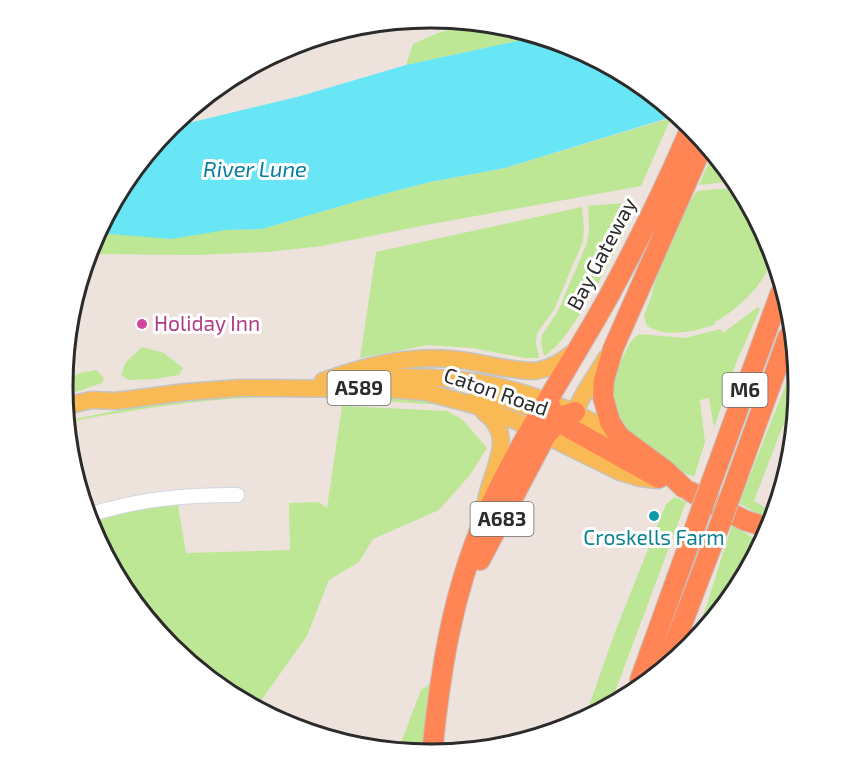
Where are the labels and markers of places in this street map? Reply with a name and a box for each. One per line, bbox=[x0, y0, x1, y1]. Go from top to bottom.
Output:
place label: Holiday Inn bbox=[154, 310, 260, 335]
marker: Holiday Inn bbox=[135, 317, 149, 331]
marker: Croskells Farm bbox=[647, 509, 661, 523]
place label: Croskells Farm bbox=[583, 524, 725, 549]

